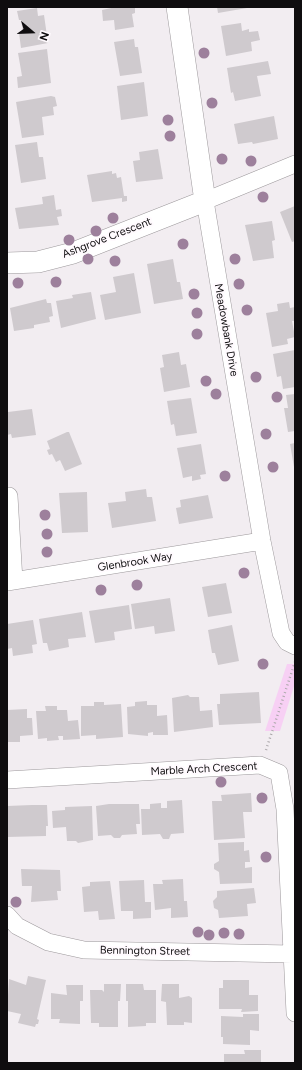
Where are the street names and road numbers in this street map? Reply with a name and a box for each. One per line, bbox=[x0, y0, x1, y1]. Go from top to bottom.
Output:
street label: Ashgrove Crescent bbox=[61, 215, 153, 261]
street label: Meadowbank Drive bbox=[211, 283, 241, 377]
street label: Glenbrook Way bbox=[97, 550, 173, 574]
street label: Marble Arch Crescent bbox=[150, 760, 258, 778]
street label: Bennington Street bbox=[100, 944, 190, 958]

